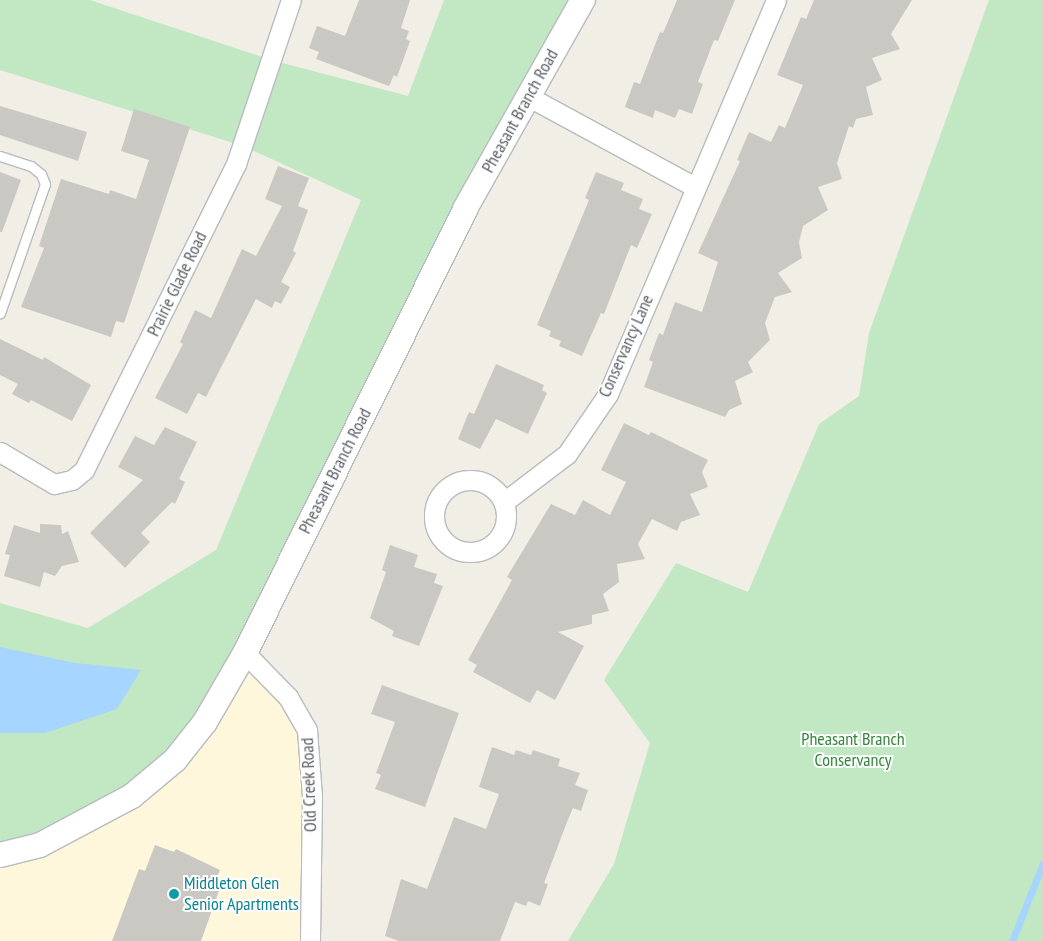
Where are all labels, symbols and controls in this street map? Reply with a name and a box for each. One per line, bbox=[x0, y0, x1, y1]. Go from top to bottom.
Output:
street label: Pheasant Branch Road bbox=[477, 45, 563, 177]
street label: Prairie Glade Road bbox=[142, 228, 212, 340]
street label: Conservancy Lane bbox=[594, 291, 658, 401]
street label: Pheasant Branch Road bbox=[294, 405, 376, 537]
park label: Pheasant Branch Conservancy bbox=[801, 729, 905, 772]
street label: Old Creek Road bbox=[297, 737, 321, 833]
place label: Middleton Glen Senior Apartments bbox=[184, 873, 299, 916]
marker: Middleton Glen Senior Apartments bbox=[168, 888, 180, 900]

